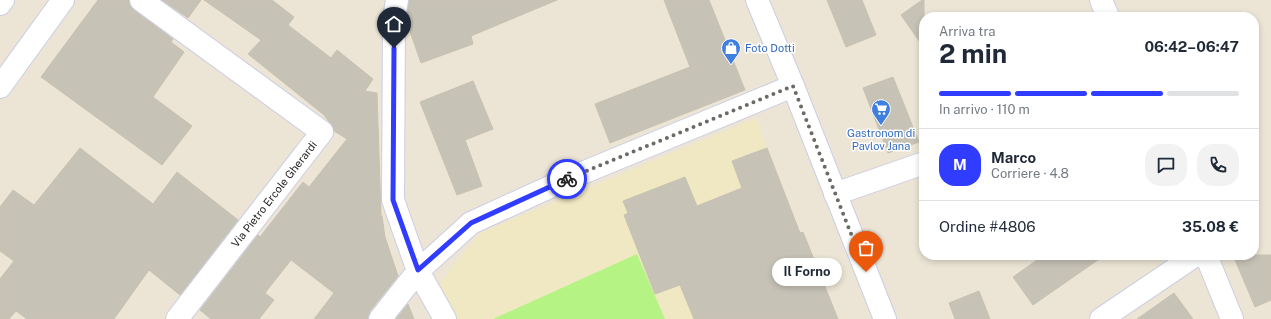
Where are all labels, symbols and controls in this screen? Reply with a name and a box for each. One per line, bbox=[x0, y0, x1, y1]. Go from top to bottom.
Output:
pin bbox=[377, 7.0, 411, 48]
icon: home bbox=[383, 13, 405, 35]
text: Arriva tra bbox=[939, 24, 995, 39]
shop icon: Foto Dotti bbox=[720, 37, 742, 65]
text: 2 min bbox=[939, 38, 1007, 69]
text: 06:42–06:47 bbox=[1144, 38, 1239, 55]
place label: Foto Dotti bbox=[745, 42, 795, 54]
supermarket icon: Gastronom di Pavlov Jana bbox=[870, 98, 892, 126]
text: In arrivo · 110 m bbox=[939, 102, 1030, 117]
place label: Gastronom di Pavlov Jana bbox=[847, 127, 915, 152]
street label: Via Pietro Ercole Gherardi bbox=[229, 139, 319, 249]
button: chat bbox=[1145, 144, 1187, 186]
button: phone bbox=[1197, 144, 1239, 186]
text: Marco bbox=[991, 149, 1036, 166]
text: M bbox=[953, 156, 967, 173]
courier bbox=[547, 159, 587, 199]
text: Corriere · 4.8 bbox=[991, 166, 1069, 181]
icon: bike bbox=[556, 168, 578, 190]
text: Ordine #4806 bbox=[939, 218, 1036, 235]
text: 35.08 € bbox=[1182, 218, 1239, 235]
pin bbox=[849, 231, 883, 272]
icon: bag bbox=[855, 237, 877, 259]
callout: Il Forno bbox=[772, 258, 842, 286]
text: Il Forno bbox=[784, 264, 830, 279]

